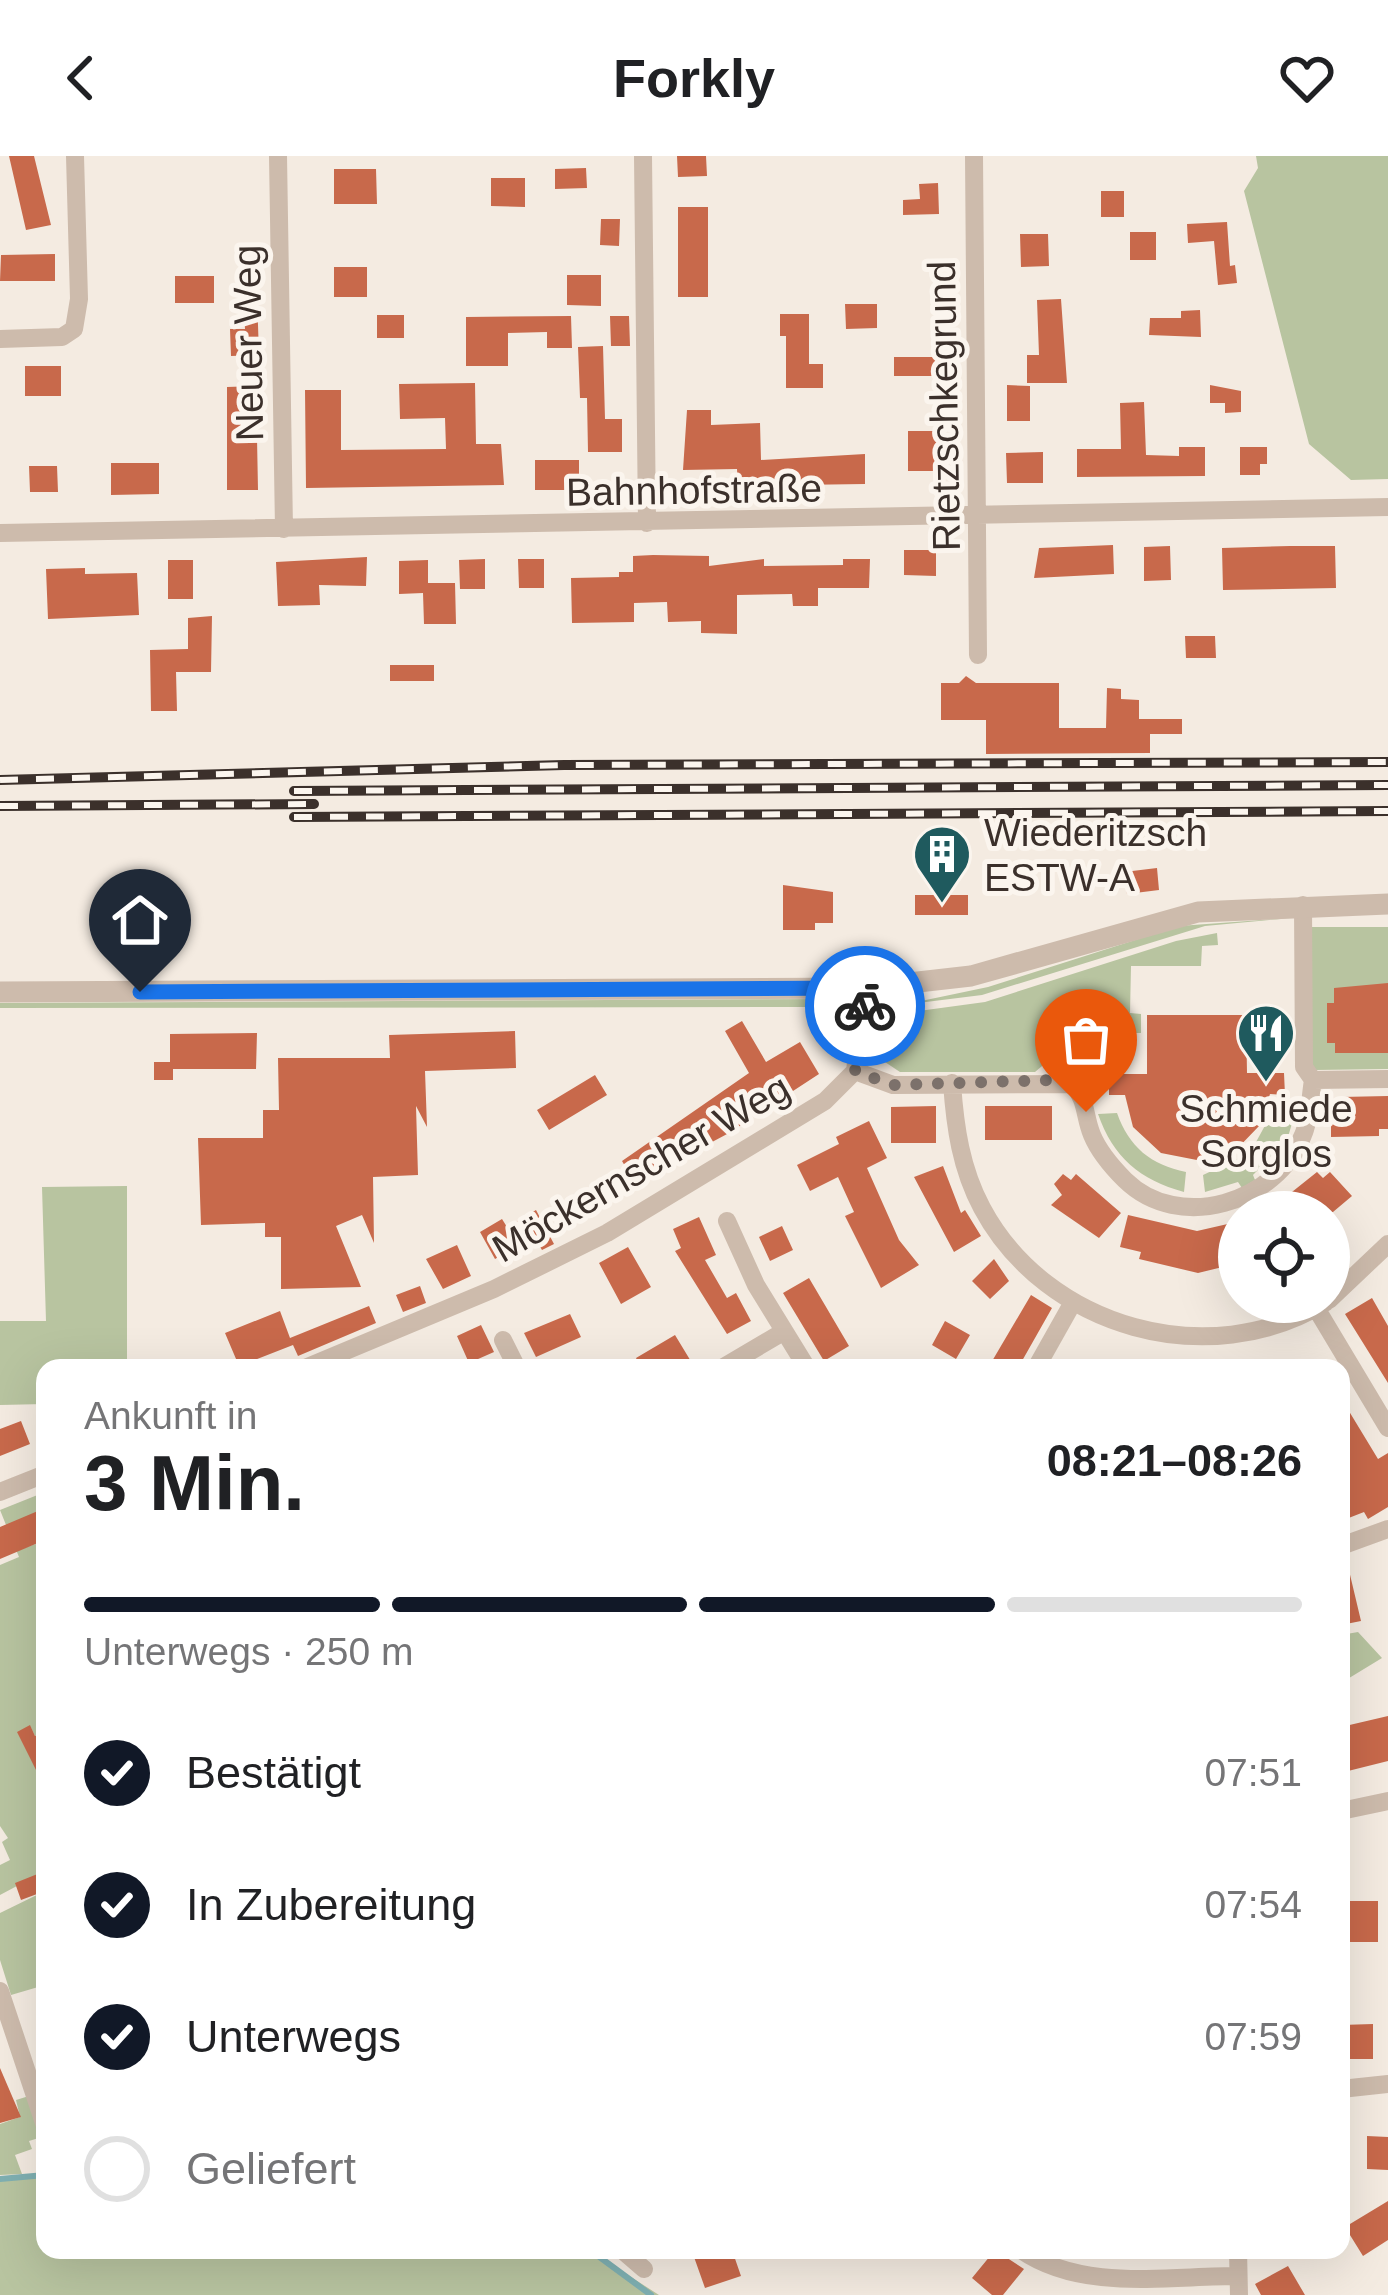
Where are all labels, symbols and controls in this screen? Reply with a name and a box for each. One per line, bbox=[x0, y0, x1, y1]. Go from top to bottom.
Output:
icon: back bbox=[48, 45, 114, 111]
icon: heart bbox=[1274, 45, 1340, 111]
text: Forkly bbox=[613, 48, 775, 108]
street label: Neuer Weg bbox=[225, 244, 271, 442]
street label: Rietzschkegrund bbox=[920, 260, 968, 552]
street label: Bahnhofstraße bbox=[566, 466, 822, 514]
place label: Wiederitzsch ESTW-A bbox=[984, 811, 1207, 899]
building icon: Wiederitzsch ESTW-A bbox=[911, 823, 973, 905]
pin bbox=[89, 869, 191, 992]
icon: home bbox=[107, 887, 173, 953]
courier bbox=[805, 946, 925, 1066]
icon: bike bbox=[832, 973, 898, 1039]
pin bbox=[1035, 989, 1137, 1112]
restaurant icon: Schmiede Sorglos bbox=[1235, 1002, 1297, 1084]
icon: bag bbox=[1053, 1007, 1119, 1073]
street label: Möckernscher Weg bbox=[485, 1066, 797, 1270]
place label: Schmiede Sorglos bbox=[1179, 1087, 1353, 1175]
map controls bbox=[1218, 1191, 1350, 1323]
button: locate bbox=[1218, 1191, 1350, 1323]
text: Ankunft in bbox=[84, 1394, 257, 1437]
text: 08:21–08:26 bbox=[1047, 1435, 1302, 1486]
text: 3 Min. bbox=[84, 1439, 305, 1527]
text: Unterwegs · 250 m bbox=[84, 1630, 413, 1673]
icon: check bbox=[84, 1740, 150, 1806]
text: Bestätigt bbox=[186, 1747, 361, 1798]
text: 07:51 bbox=[1204, 1751, 1302, 1794]
icon: check bbox=[84, 1872, 150, 1938]
text: In Zubereitung bbox=[186, 1879, 476, 1930]
text: 07:54 bbox=[1204, 1883, 1302, 1926]
icon: check bbox=[84, 2004, 150, 2070]
text: Unterwegs bbox=[186, 2011, 401, 2062]
text: 07:59 bbox=[1204, 2015, 1302, 2058]
text: Geliefert bbox=[186, 2143, 356, 2194]

